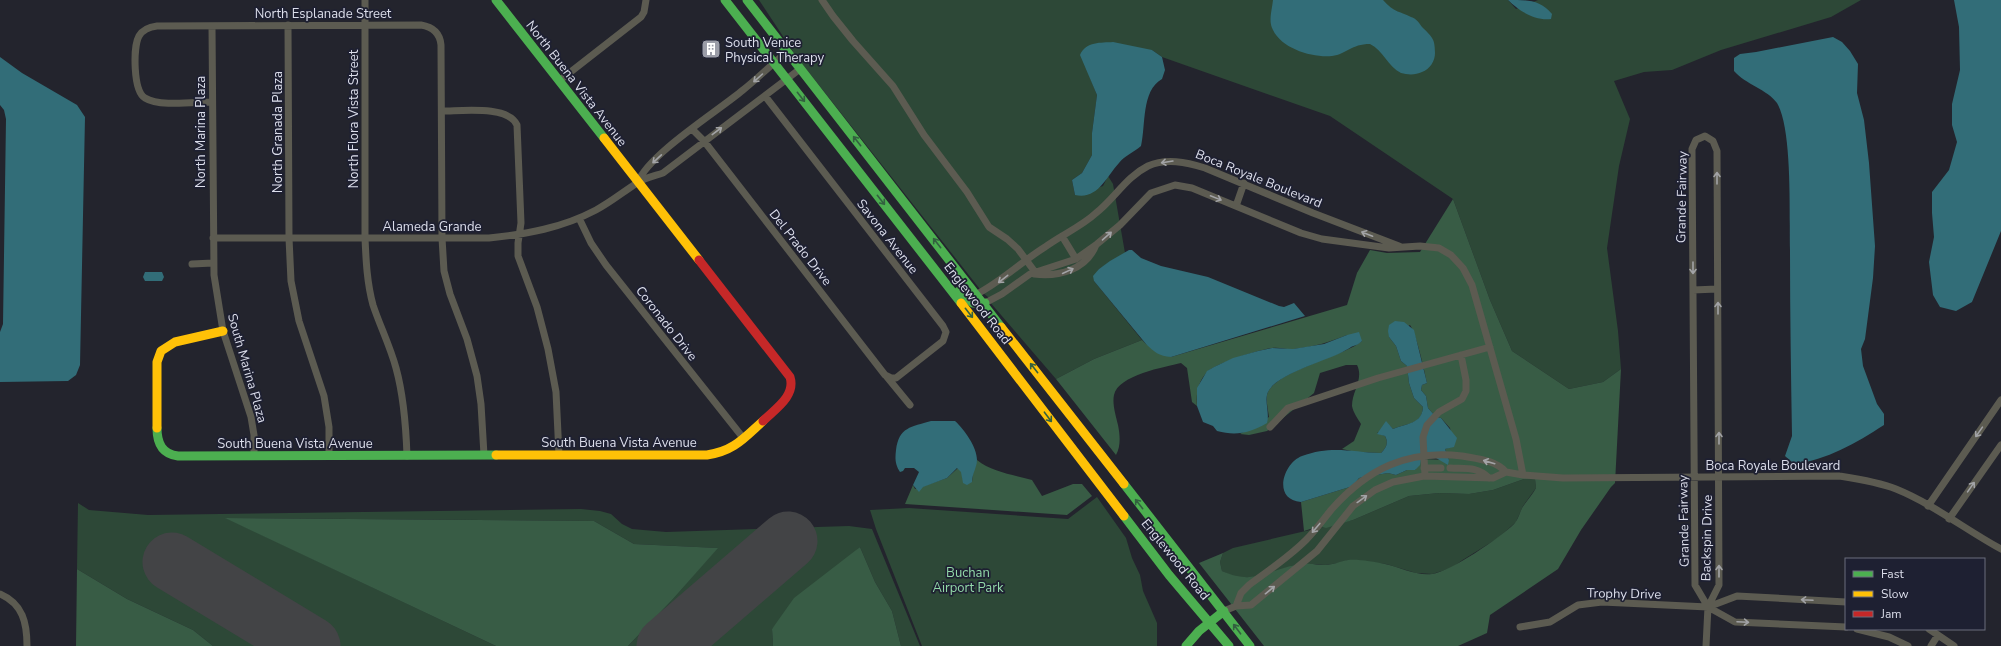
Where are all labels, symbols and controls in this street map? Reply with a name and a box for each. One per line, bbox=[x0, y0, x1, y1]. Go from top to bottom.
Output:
street label: North Esplanade Street bbox=[255, 5, 392, 23]
street label: North Buena Vista Avenue bbox=[521, 17, 631, 150]
place label: South Venice Physical Therapy bbox=[725, 34, 825, 67]
building icon: South Venice Physical Therapy bbox=[700, 38, 722, 60]
street label: North Flora Vista Street bbox=[345, 49, 363, 188]
street label: North Granada Plaza bbox=[269, 71, 287, 193]
one-way arrow bbox=[752, 73, 763, 82]
street label: North Marina Plaza bbox=[192, 76, 210, 188]
one-way arrow bbox=[797, 92, 805, 103]
one-way arrow bbox=[711, 126, 722, 135]
one-way arrow bbox=[852, 135, 861, 146]
street label: Boca Royale Boulevard bbox=[1193, 145, 1325, 213]
street label: Grande Fairway bbox=[1672, 150, 1692, 243]
one-way arrow bbox=[652, 154, 662, 163]
one-way arrow bbox=[1161, 158, 1174, 166]
one-way arrow bbox=[1713, 172, 1721, 185]
one-way arrow bbox=[876, 194, 885, 205]
street label: Savona Avenue bbox=[852, 195, 922, 278]
one-way arrow bbox=[1209, 195, 1221, 202]
street label: Del Prado Drive bbox=[765, 206, 836, 290]
street label: Alameda Grande bbox=[383, 218, 482, 236]
one-way arrow bbox=[1361, 229, 1373, 237]
one-way arrow bbox=[1102, 231, 1112, 240]
one-way arrow bbox=[933, 238, 941, 249]
street label: Englewood Road bbox=[939, 259, 1015, 348]
one-way arrow bbox=[1689, 261, 1696, 274]
one-way arrow bbox=[1062, 267, 1074, 274]
one-way arrow bbox=[997, 275, 1008, 283]
street label: Coronado Drive bbox=[631, 282, 701, 365]
one-way arrow bbox=[1714, 302, 1722, 315]
one-way arrow bbox=[965, 308, 973, 319]
street label: South Marina Plaza bbox=[223, 312, 271, 425]
one-way arrow bbox=[1030, 362, 1039, 373]
one-way arrow bbox=[1044, 411, 1052, 422]
one-way arrow bbox=[1975, 426, 1983, 437]
one-way arrow bbox=[1715, 432, 1723, 445]
street label: South Buena Vista Avenue bbox=[541, 434, 697, 452]
street label: South Buena Vista Avenue bbox=[217, 435, 373, 453]
street label: Boca Royale Boulevard bbox=[1706, 457, 1840, 475]
one-way arrow bbox=[1482, 458, 1495, 465]
street label: Grande Fairway bbox=[1674, 474, 1694, 567]
one-way arrow bbox=[1967, 482, 1975, 493]
one-way arrow bbox=[1356, 495, 1367, 503]
street label: Backspin Drive bbox=[1697, 495, 1717, 581]
one-way arrow bbox=[1135, 498, 1144, 509]
street label: Englewood Road bbox=[1137, 515, 1214, 604]
one-way arrow bbox=[1311, 523, 1320, 534]
legend bbox=[1845, 558, 1985, 630]
park label: Buchan Airport Park bbox=[933, 564, 1004, 597]
one-way arrow bbox=[1715, 565, 1723, 578]
text: Fast bbox=[1881, 566, 1904, 582]
street label: Trophy Drive bbox=[1587, 584, 1661, 604]
one-way arrow bbox=[1264, 585, 1275, 594]
text: Slow bbox=[1881, 586, 1909, 602]
one-way arrow bbox=[1801, 596, 1814, 604]
text: Jam bbox=[1880, 606, 1902, 622]
one-way arrow bbox=[1736, 618, 1749, 626]
one-way arrow bbox=[1233, 623, 1241, 634]

